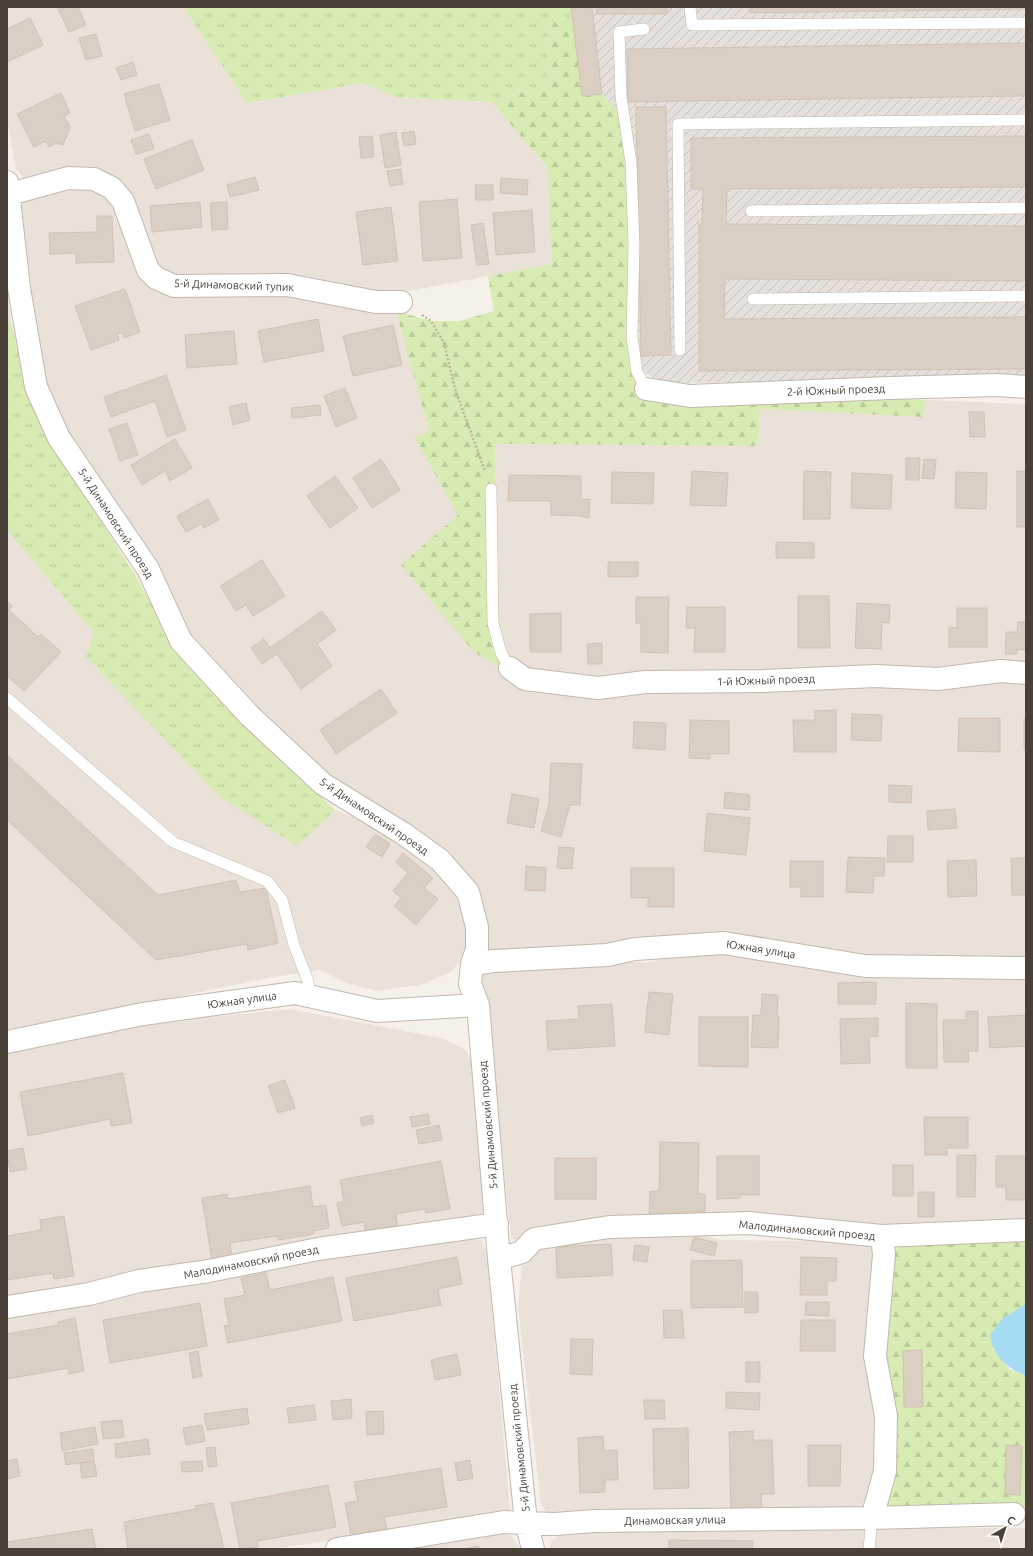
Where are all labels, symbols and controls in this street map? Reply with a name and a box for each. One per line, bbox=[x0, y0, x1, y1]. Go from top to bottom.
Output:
street label: 5-й Динамовский тупик bbox=[174, 277, 295, 293]
street label: 2-й Южный проезд bbox=[787, 382, 886, 398]
street label: 5-й Динамовский проезд bbox=[76, 466, 156, 581]
street label: 1-й Южный проезд bbox=[717, 672, 816, 688]
street label: 5-й Динамовский проезд bbox=[317, 775, 431, 857]
street label: Южная улица bbox=[725, 938, 797, 960]
street label: Южная улица bbox=[207, 989, 277, 1011]
street label: 5-й Динамовский проезд bbox=[476, 1060, 500, 1190]
street label: Малодинамовский проезд bbox=[738, 1218, 876, 1242]
street label: Малодинамовский проезд bbox=[183, 1243, 320, 1281]
street label: 5-й Динамовский проезд bbox=[506, 1383, 532, 1513]
north arrow bbox=[985, 1508, 1025, 1548]
street label: Динамовская улица bbox=[624, 1513, 726, 1527]
text: С bbox=[1005, 1513, 1018, 1527]

